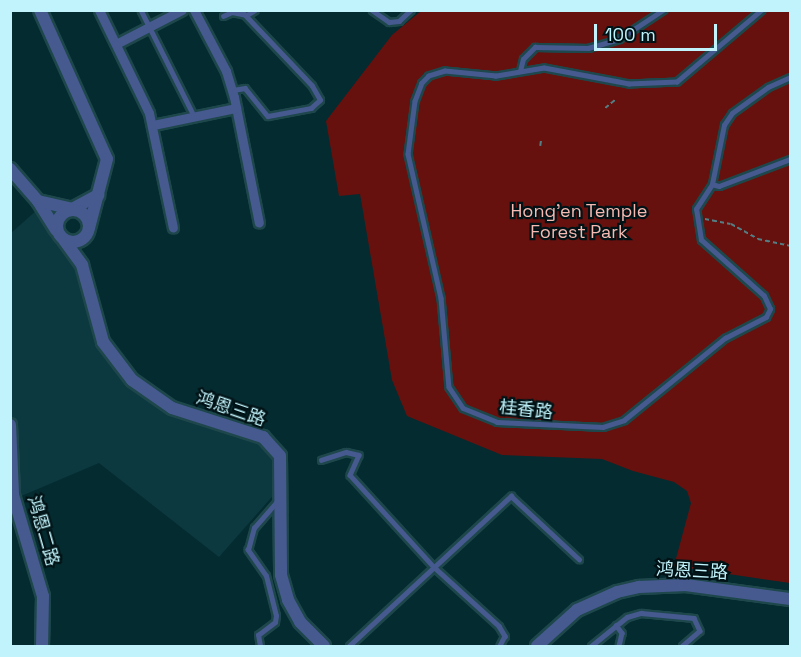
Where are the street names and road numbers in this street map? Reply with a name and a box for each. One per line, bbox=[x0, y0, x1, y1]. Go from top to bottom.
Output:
street label: 鸿恩三路 bbox=[193, 387, 269, 431]
street label: 桂香路 bbox=[498, 396, 554, 424]
street label: 鸿恩二路 bbox=[23, 493, 63, 569]
street label: 鸿恩三路 bbox=[655, 558, 729, 584]

